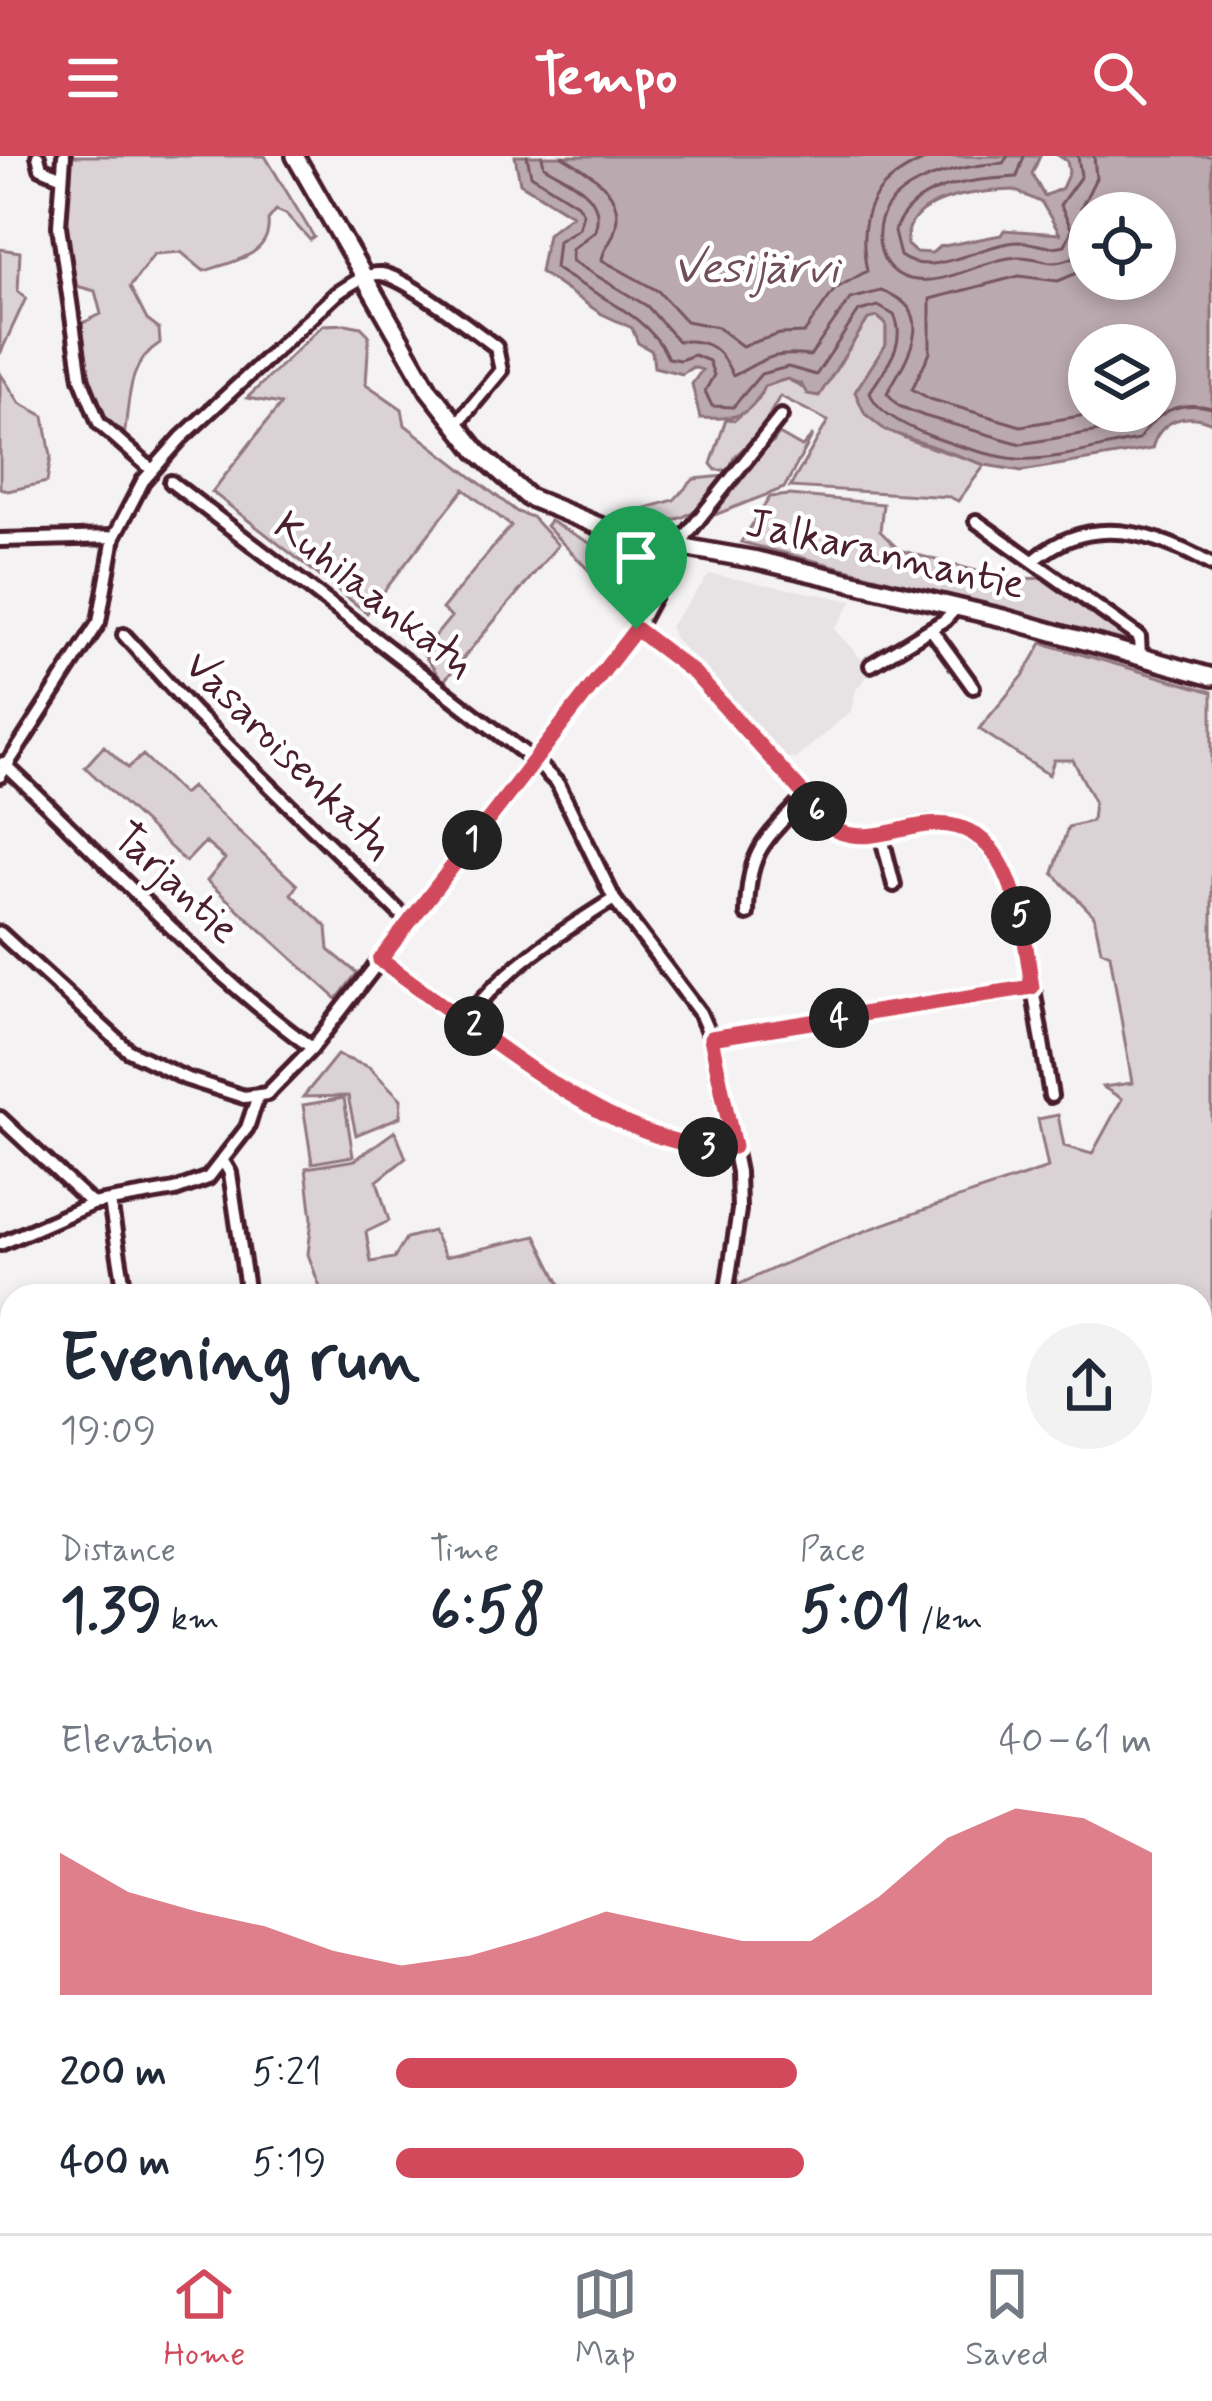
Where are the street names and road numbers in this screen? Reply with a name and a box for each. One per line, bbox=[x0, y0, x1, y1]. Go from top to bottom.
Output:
street label: Jalkarannantie bbox=[740, 496, 1030, 614]
street label: Kuhilaankatu bbox=[261, 500, 485, 692]
street label: Vasaroisenkatu bbox=[171, 639, 405, 873]
street label: Tarjantie bbox=[100, 811, 250, 957]

